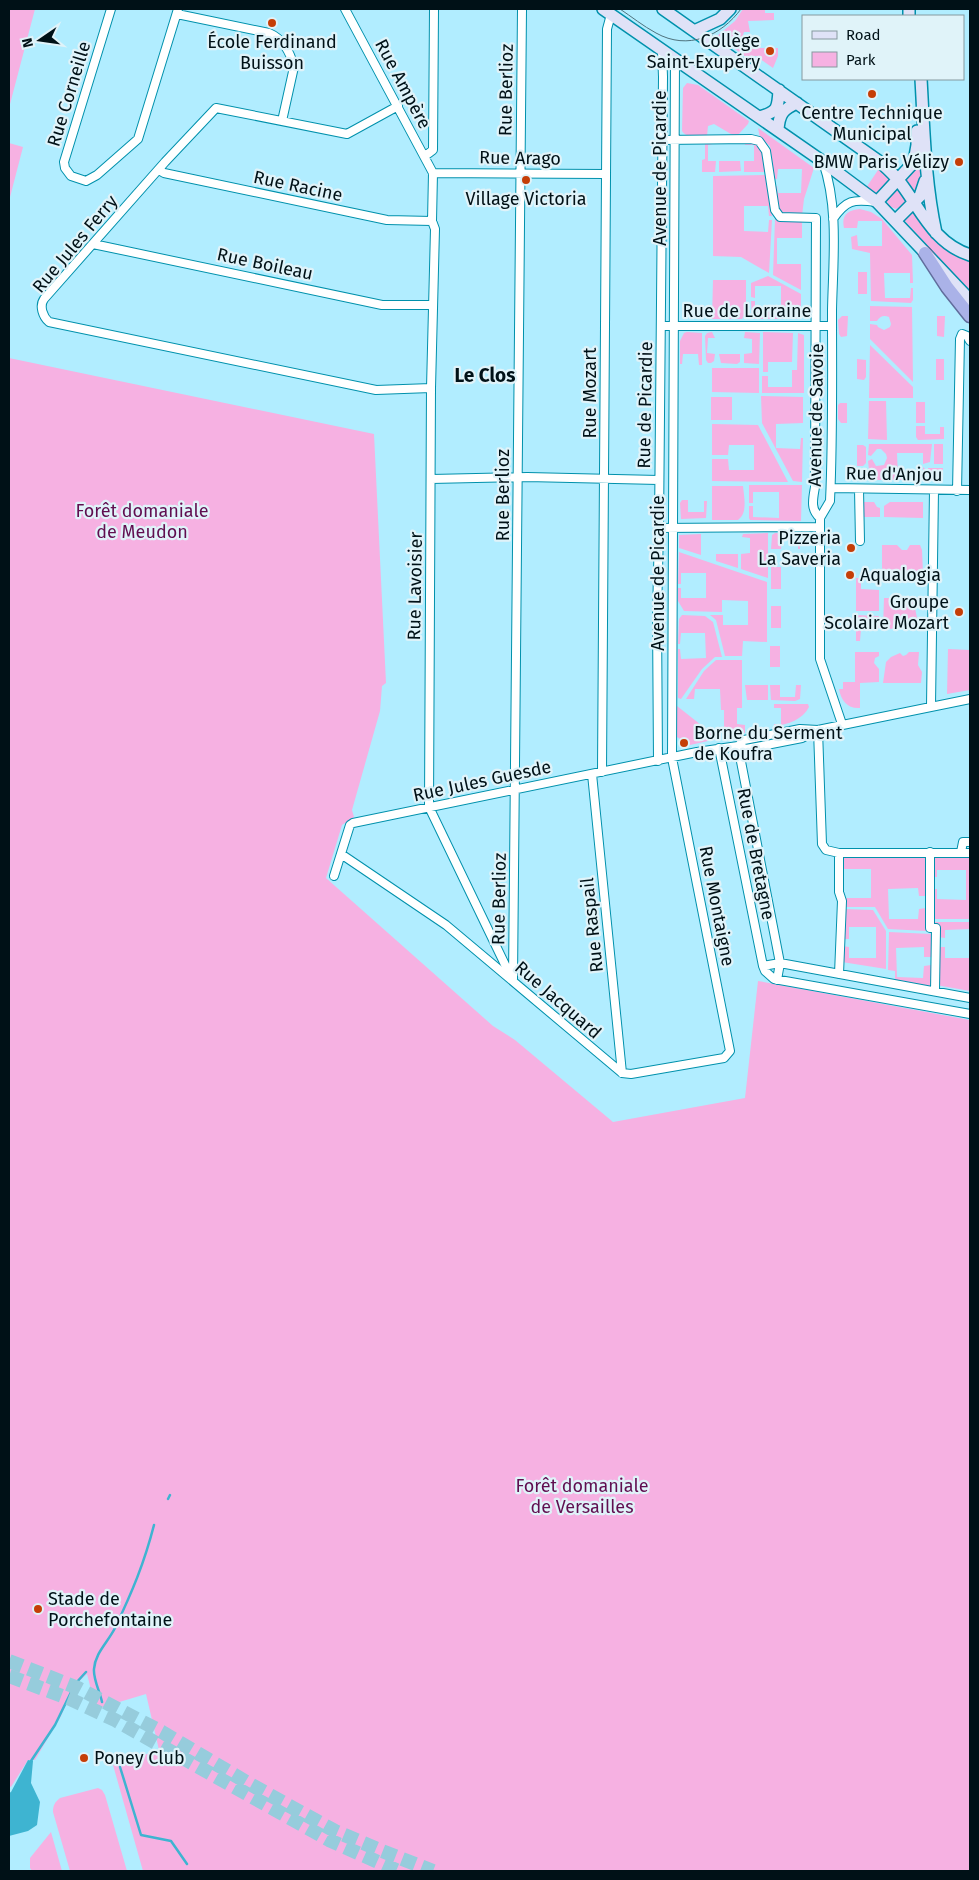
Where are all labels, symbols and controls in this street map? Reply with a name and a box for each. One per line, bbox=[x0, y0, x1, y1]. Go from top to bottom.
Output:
north arrow bbox=[15, 15, 65, 65]
legend bbox=[802, 15, 964, 80]
marker: École Ferdinand Buisson bbox=[266, 17, 278, 29]
text: Road bbox=[846, 26, 881, 44]
place label: École Ferdinand Buisson bbox=[207, 30, 337, 74]
place label: Collège Saint-Exupéry bbox=[647, 30, 760, 73]
street label: Rue Ampère bbox=[370, 35, 436, 133]
text: N bbox=[18, 36, 37, 49]
street label: Rue Corneille bbox=[43, 39, 95, 149]
street label: Rue Berlioz bbox=[494, 44, 518, 136]
marker: Collège Saint-Exupéry bbox=[764, 45, 776, 57]
text: Park bbox=[846, 51, 876, 69]
marker: Centre Technique Municipal bbox=[866, 88, 878, 100]
street label: Avenue de Picardie bbox=[649, 90, 671, 246]
place label: Centre Technique Municipal bbox=[801, 102, 943, 145]
street label: Rue Arago bbox=[479, 146, 561, 170]
place label: BMW Paris Vélizy bbox=[814, 151, 949, 173]
marker: BMW Paris Vélizy bbox=[953, 156, 965, 168]
street label: Rue Racine bbox=[251, 166, 345, 206]
marker: Village Victoria bbox=[520, 174, 532, 186]
place label: Village Victoria bbox=[465, 188, 587, 210]
street label: Rue Jules Ferry bbox=[28, 191, 122, 297]
street label: Rue Boileau bbox=[215, 243, 315, 285]
street label: Rue de Lorraine bbox=[683, 300, 811, 322]
street label: Rue de Picardie bbox=[633, 341, 657, 469]
street label: Avenue de Savoie bbox=[804, 343, 828, 487]
street label: Rue Mozart bbox=[579, 347, 601, 439]
district label: Le Clos bbox=[455, 364, 515, 387]
street label: Rue Berlioz bbox=[492, 449, 514, 541]
street label: Rue d'Anjou bbox=[845, 462, 943, 486]
street label: Avenue de Picardie bbox=[647, 495, 669, 651]
park label: Forêt domaniale de Meudon bbox=[76, 500, 208, 543]
place label: Pizzeria La Saveria bbox=[758, 527, 841, 570]
street label: Rue Lavoisier bbox=[403, 531, 427, 641]
marker: Pizzeria La Saveria bbox=[845, 542, 857, 554]
place label: Aqualogia bbox=[860, 564, 941, 586]
marker: Aqualogia bbox=[844, 569, 856, 581]
place label: Groupe Scolaire Mozart bbox=[824, 591, 949, 634]
marker: Groupe Scolaire Mozart bbox=[953, 606, 965, 618]
place label: Borne du Serment de Koufra bbox=[694, 722, 843, 765]
marker: Borne du Serment de Koufra bbox=[678, 737, 690, 749]
street label: Rue Jules Guesde bbox=[411, 756, 553, 806]
street label: Rue de Bretagne bbox=[732, 786, 780, 922]
street label: Rue Montaigne bbox=[695, 844, 739, 968]
street label: Rue Berlioz bbox=[487, 853, 511, 945]
street label: Rue Raspail bbox=[576, 876, 608, 974]
street label: Rue Jacquard bbox=[510, 956, 606, 1044]
park label: Forêt domaniale de Versailles bbox=[516, 1475, 648, 1518]
place label: Stade de Porchefontaine bbox=[48, 1588, 172, 1631]
marker: Stade de Porchefontaine bbox=[32, 1603, 44, 1615]
place label: Poney Club bbox=[94, 1747, 185, 1769]
marker: Poney Club bbox=[78, 1752, 90, 1764]

